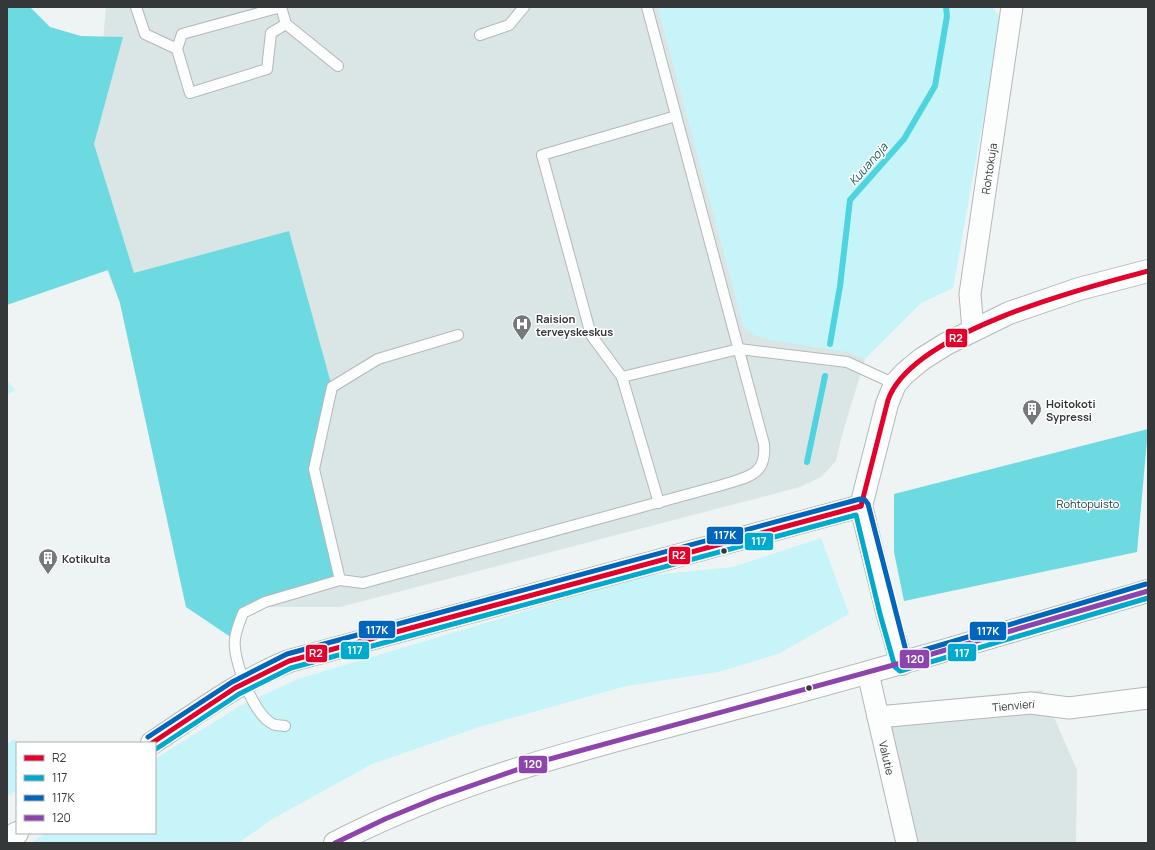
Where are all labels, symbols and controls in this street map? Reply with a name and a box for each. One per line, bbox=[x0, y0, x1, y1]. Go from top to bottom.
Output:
water label: Kuuanoja bbox=[845, 138, 892, 189]
street label: Rohtokuja bbox=[977, 142, 1000, 195]
place label: Raision terveyskeskus bbox=[536, 311, 613, 339]
hospital icon: Raision terveyskeskus bbox=[511, 313, 533, 341]
line badge: R2 bbox=[945, 328, 968, 348]
text: R2 bbox=[949, 330, 963, 345]
place label: Hoitokoti Sypressi bbox=[1046, 396, 1096, 424]
building icon: Hoitokoti Sypressi bbox=[1021, 398, 1043, 426]
park label: Rohtopuisto bbox=[1057, 496, 1120, 511]
line badge: 117K bbox=[706, 526, 744, 545]
text: 117K bbox=[714, 527, 737, 542]
line badge: 117 bbox=[744, 532, 774, 551]
text: 117 bbox=[751, 533, 767, 548]
line badge: R2 bbox=[668, 546, 691, 565]
unlabelled marker bbox=[719, 546, 729, 556]
building icon: Kotikulta bbox=[37, 547, 59, 575]
text: R2 bbox=[672, 547, 686, 562]
place label: Kotikulta bbox=[62, 551, 110, 566]
line badge: 117K bbox=[358, 620, 396, 639]
line badge: 117K bbox=[969, 621, 1007, 641]
text: 117K bbox=[366, 622, 389, 637]
text: 117K bbox=[977, 623, 1000, 638]
line badge: 117 bbox=[340, 641, 370, 660]
text: 117 bbox=[347, 642, 363, 657]
line badge: 117 bbox=[947, 643, 977, 662]
line badge: R2 bbox=[305, 644, 328, 663]
text: R2 bbox=[309, 645, 323, 660]
text: 117 bbox=[954, 645, 970, 660]
line badge: 120 bbox=[899, 649, 930, 669]
text: 120 bbox=[906, 651, 924, 666]
unlabelled marker bbox=[804, 683, 814, 693]
street label: Tienvieri bbox=[991, 695, 1036, 714]
street label: Valutie bbox=[876, 739, 899, 777]
legend bbox=[16, 742, 156, 834]
text: R2 bbox=[52, 749, 67, 766]
line badge: 120 bbox=[518, 755, 548, 774]
text: 120 bbox=[524, 756, 542, 771]
text: 117 bbox=[52, 769, 67, 786]
text: 117K bbox=[52, 789, 75, 806]
text: 120 bbox=[52, 809, 71, 826]

